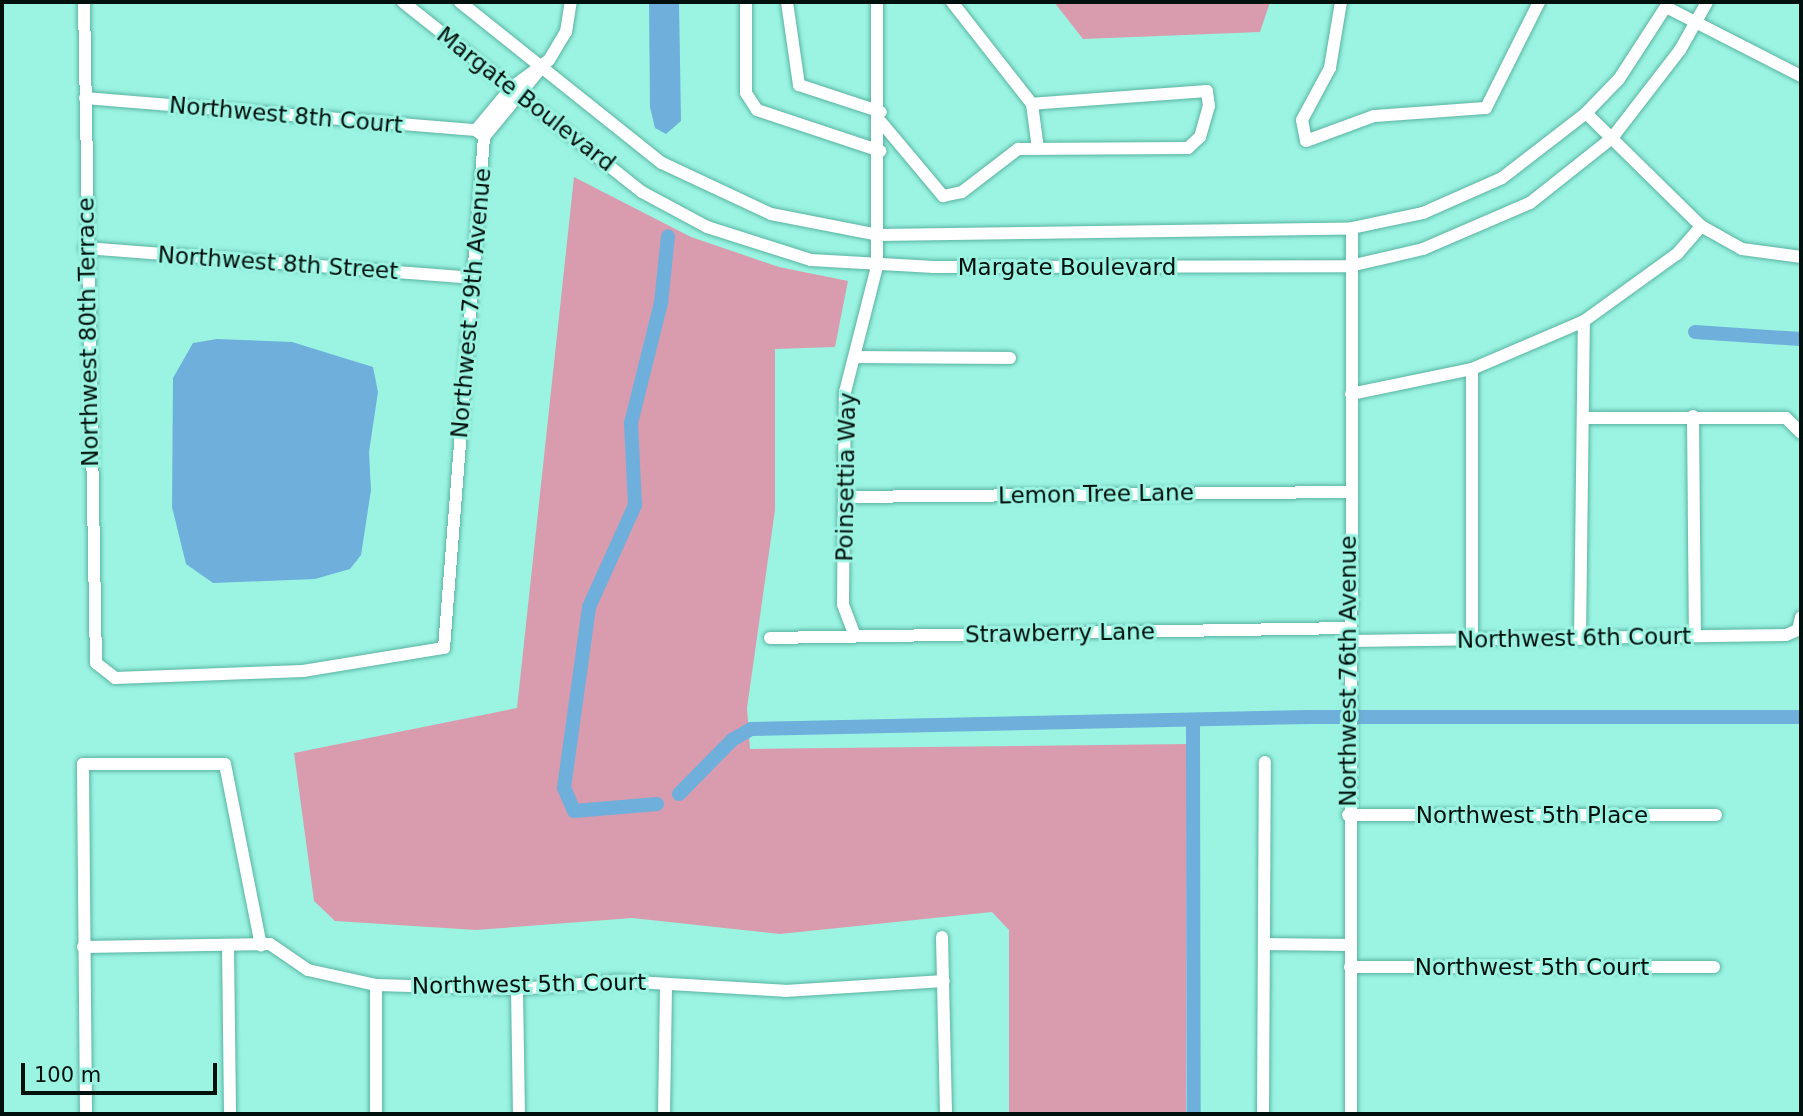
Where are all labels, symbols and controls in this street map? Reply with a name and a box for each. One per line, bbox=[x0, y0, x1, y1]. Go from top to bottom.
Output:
street label: Margate Boulevard bbox=[431, 21, 621, 177]
street label: Northwest 8th Court bbox=[168, 91, 404, 139]
street label: Northwest 79th Avenue bbox=[445, 167, 497, 439]
street label: Northwest 80th Terrace bbox=[72, 197, 104, 467]
street label: Northwest 8th Street bbox=[157, 241, 399, 285]
street label: Margate Boulevard bbox=[958, 253, 1176, 281]
street label: Poinsettia Way bbox=[831, 392, 861, 562]
street label: Lemon Tree Lane bbox=[998, 478, 1194, 510]
street label: Northwest 76th Avenue bbox=[1334, 535, 1362, 807]
street label: Strawberry Lane bbox=[965, 618, 1155, 648]
street label: Northwest 6th Court bbox=[1457, 622, 1691, 654]
street label: Northwest 5th Place bbox=[1416, 801, 1648, 829]
street label: Northwest 5th Court bbox=[1415, 953, 1649, 981]
street label: Northwest 5th Court bbox=[412, 968, 646, 1000]
scale bar bbox=[24, 1050, 220, 1094]
text: 100 m bbox=[34, 1063, 101, 1087]

